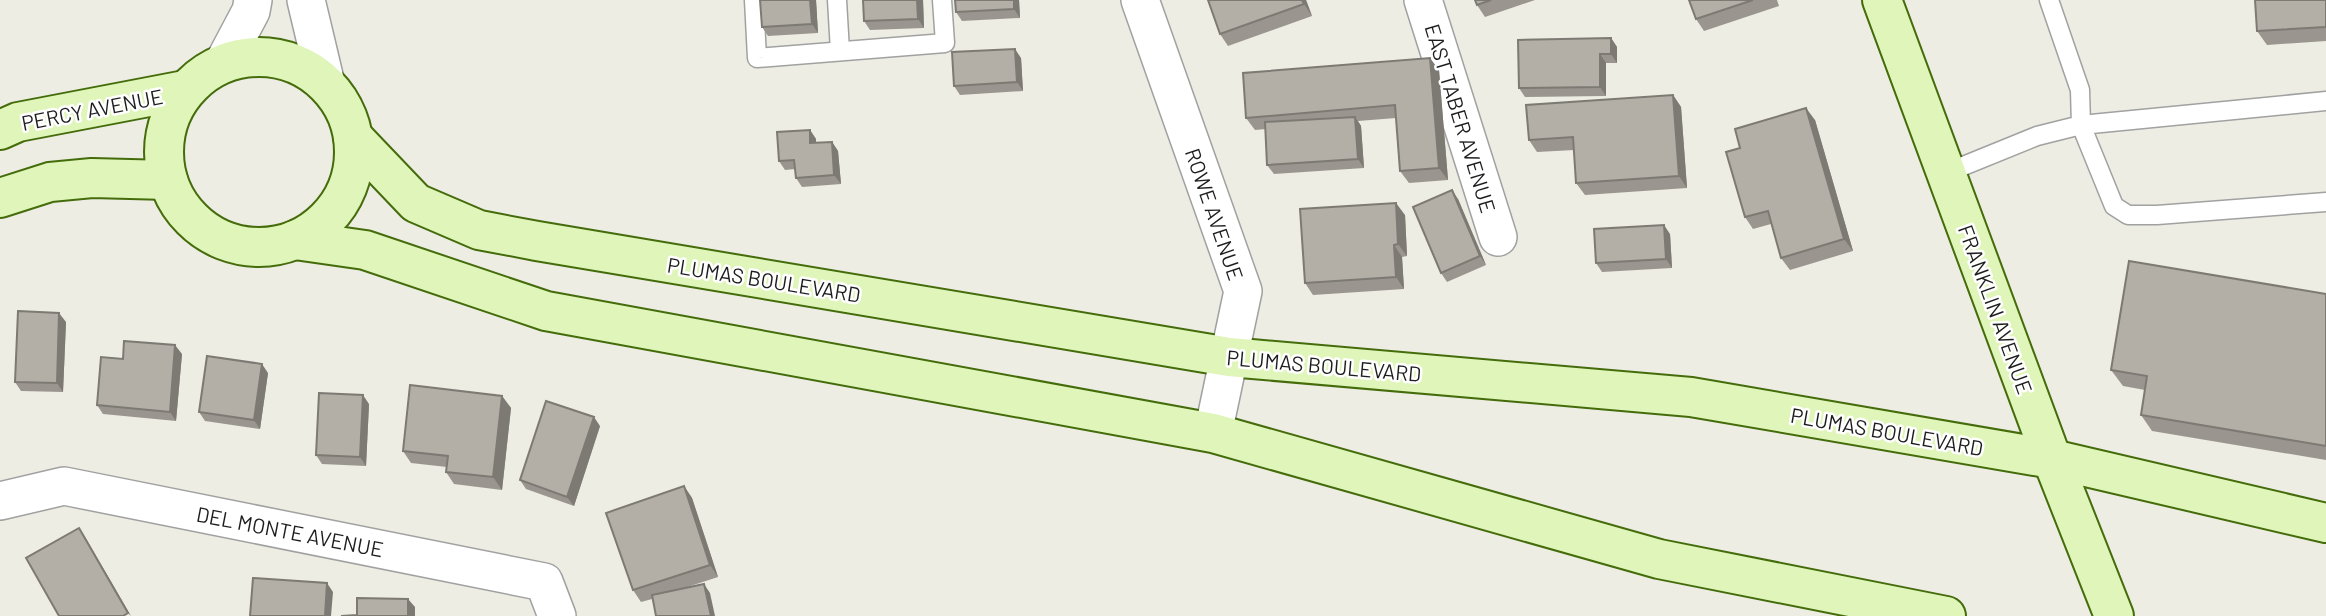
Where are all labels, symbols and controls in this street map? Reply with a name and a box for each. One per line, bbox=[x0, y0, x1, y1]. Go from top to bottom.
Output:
street label: EAST TABER AVENUE bbox=[1420, 21, 1502, 215]
street label: PERCY AVENUE bbox=[19, 83, 165, 135]
street label: ROWE AVENUE bbox=[1181, 145, 1249, 283]
street label: FRANKLIN AVENUE bbox=[1954, 221, 2038, 397]
street label: PLUMAS BOULEVARD bbox=[666, 251, 862, 307]
street label: PLUMAS BOULEVARD bbox=[1226, 344, 1422, 386]
street label: PLUMAS BOULEVARD bbox=[1789, 402, 1985, 460]
street label: DEL MONTE AVENUE bbox=[194, 501, 386, 561]

